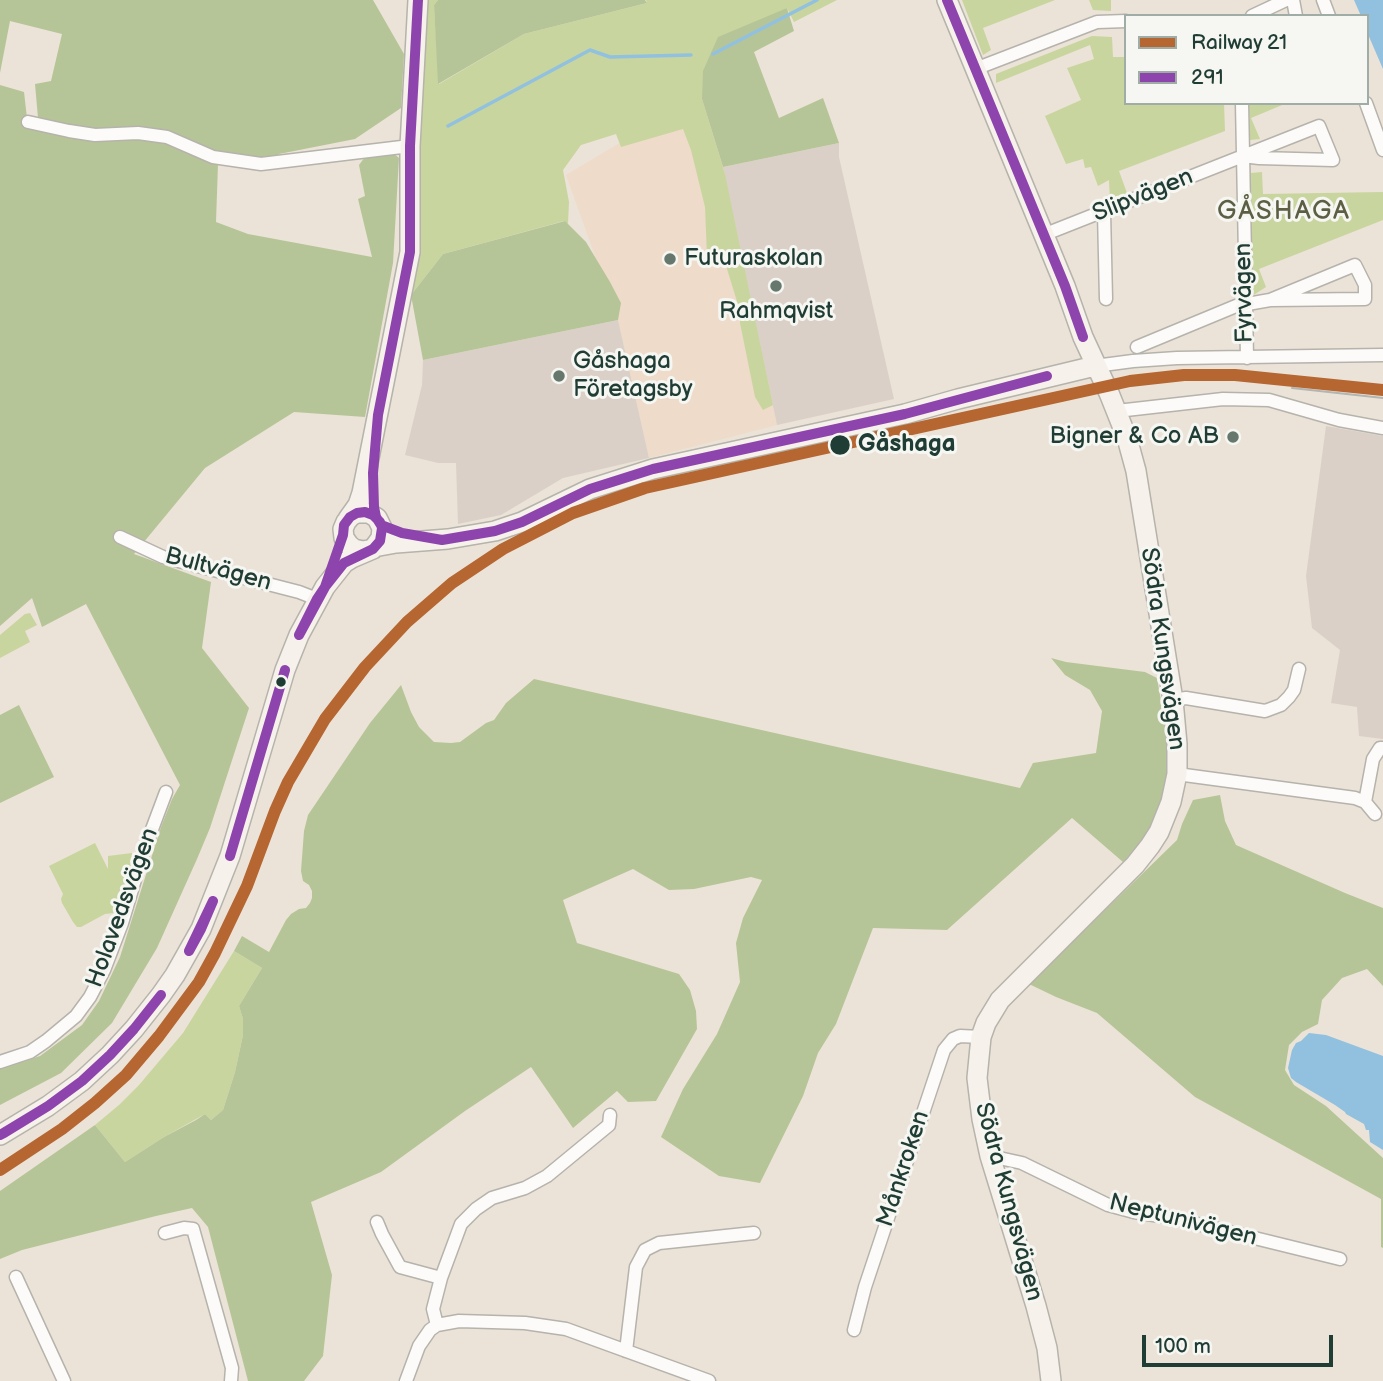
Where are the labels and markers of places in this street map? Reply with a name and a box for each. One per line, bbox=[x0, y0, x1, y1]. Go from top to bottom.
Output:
place label: Futuraskolan bbox=[684, 245, 823, 273]
marker: Futuraskolan bbox=[662, 251, 678, 267]
marker: Rahmqvist bbox=[768, 278, 784, 294]
place label: Rahmqvist bbox=[719, 298, 833, 326]
place label: Gåshaga Företagsby bbox=[573, 348, 693, 404]
marker: Gåshaga Företagsby bbox=[551, 368, 567, 384]
place label: Bigner & Co AB bbox=[1050, 423, 1219, 451]
marker: Bigner & Co AB bbox=[1225, 429, 1241, 445]
place label: Gåshaga bbox=[858, 431, 955, 459]
marker: Gåshaga bbox=[828, 433, 852, 457]
unlabelled marker bbox=[274, 675, 288, 689]

